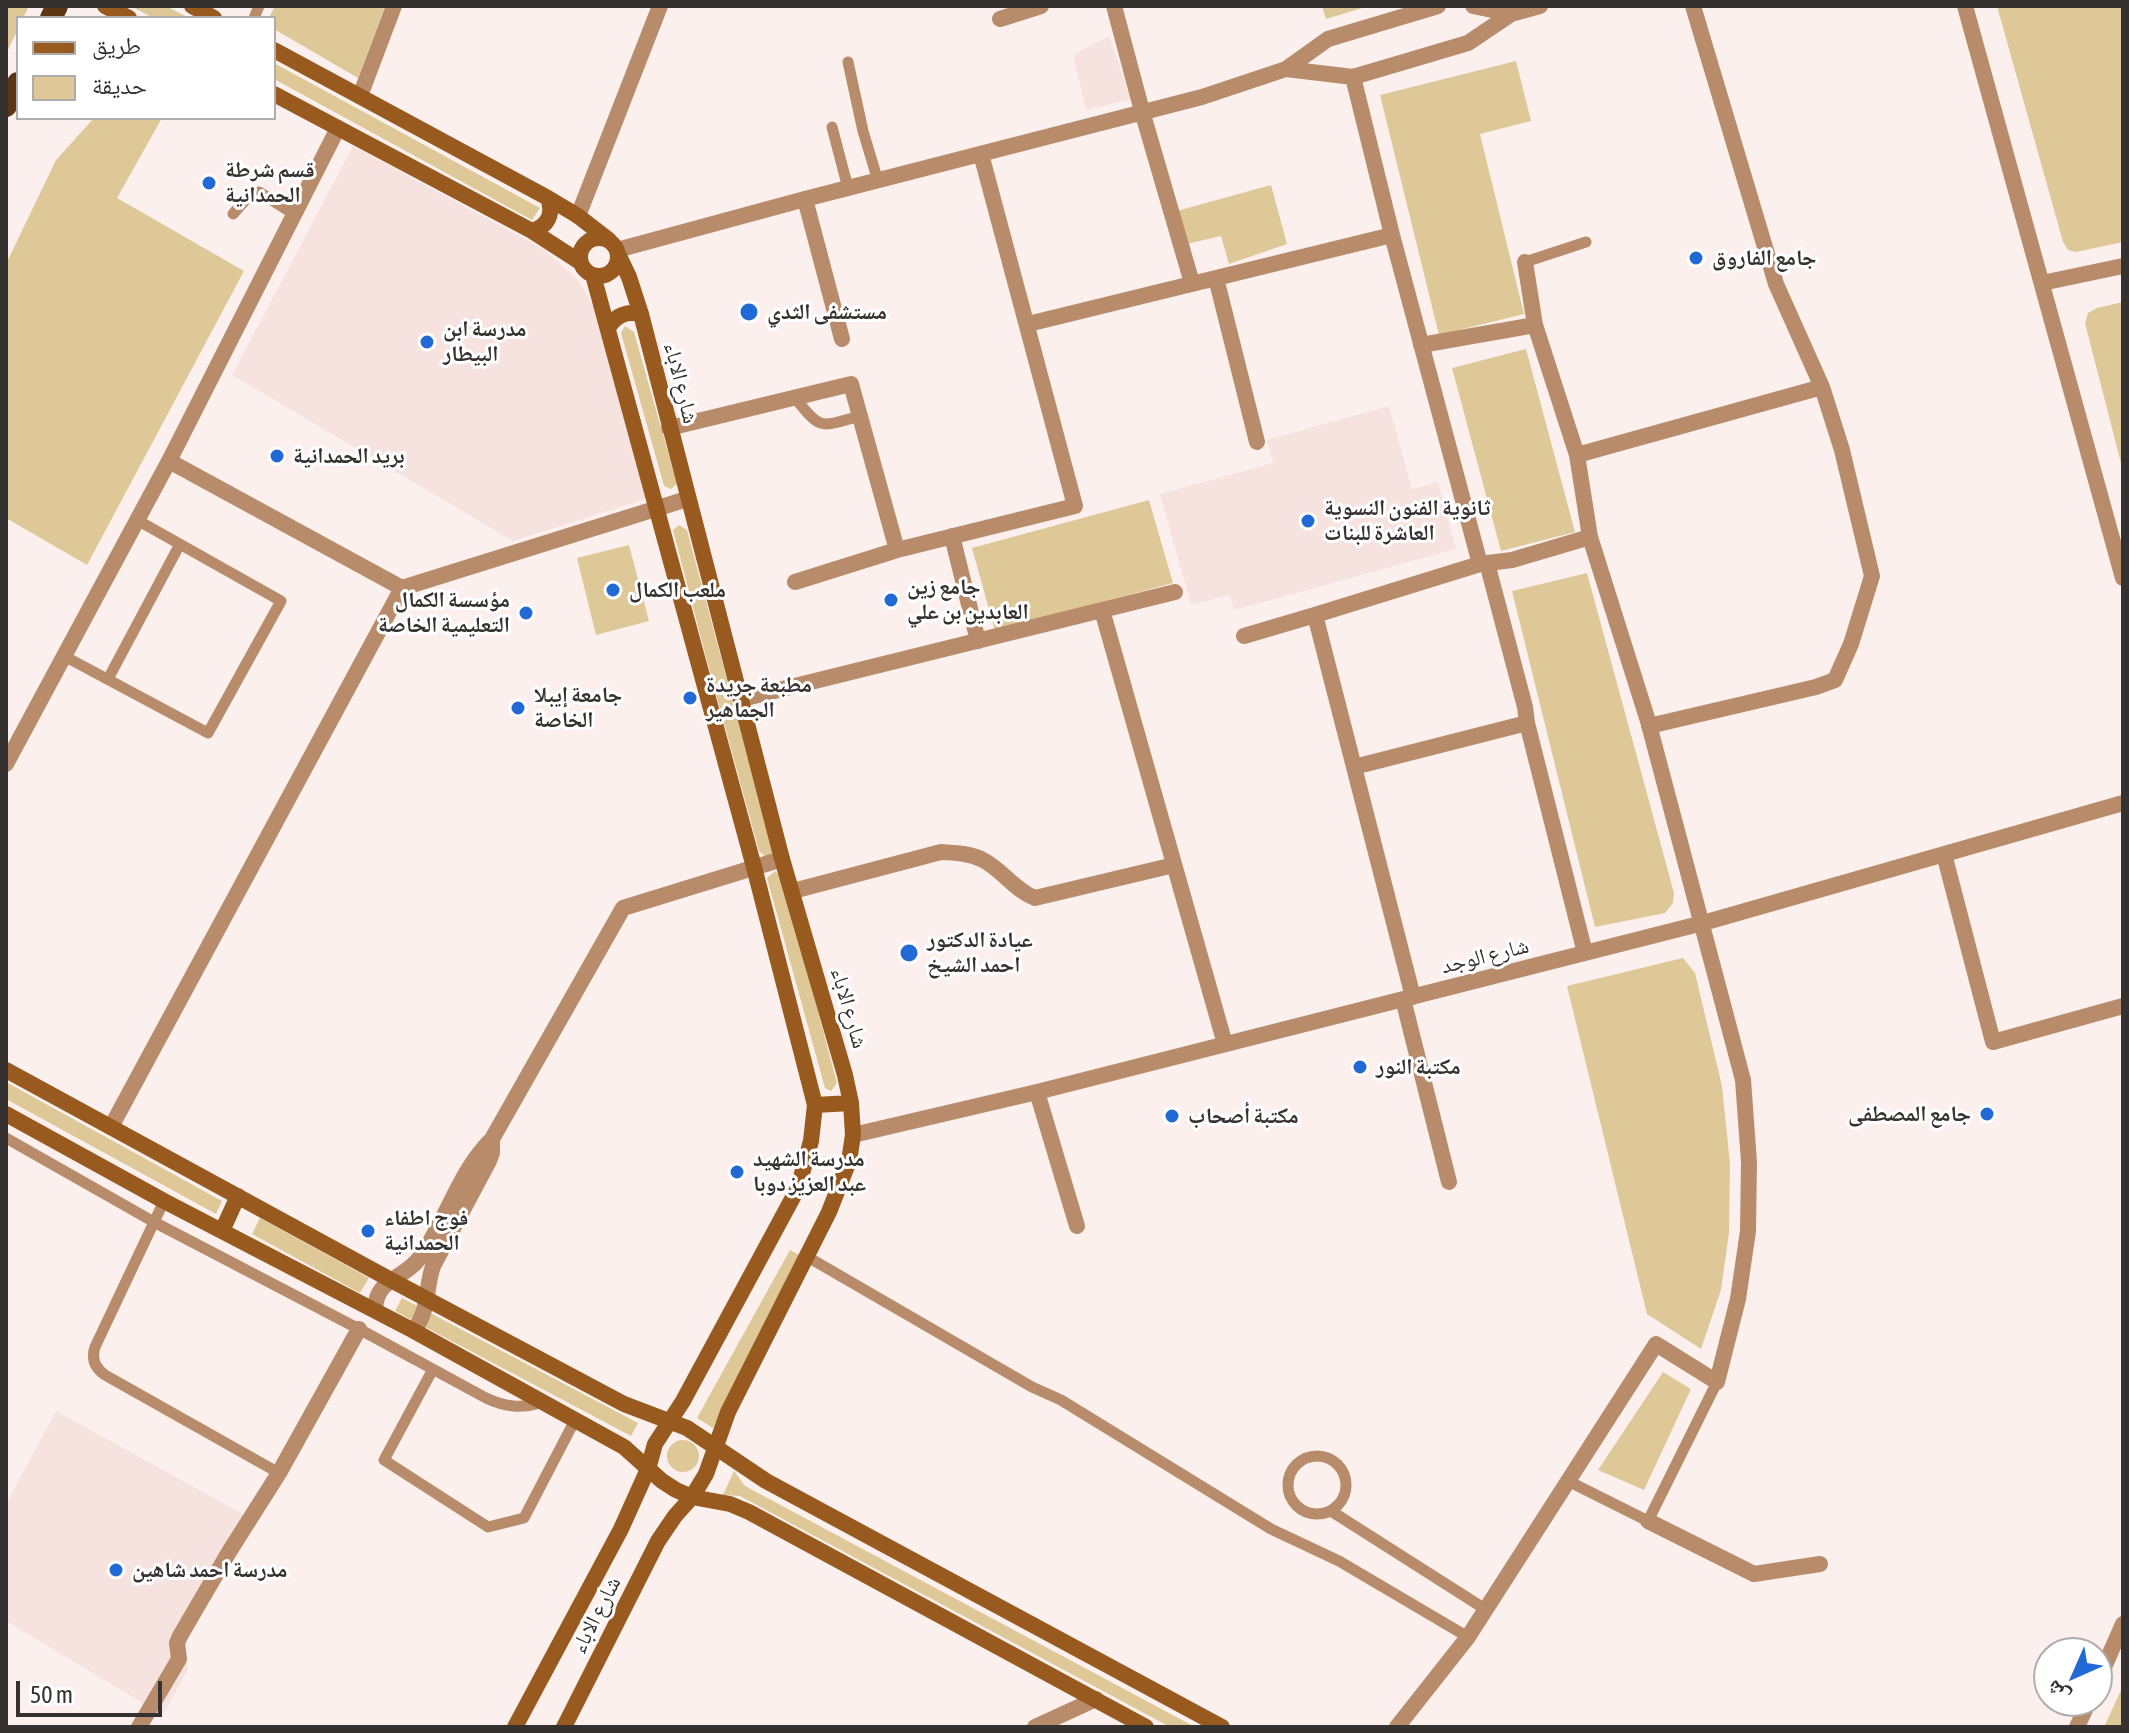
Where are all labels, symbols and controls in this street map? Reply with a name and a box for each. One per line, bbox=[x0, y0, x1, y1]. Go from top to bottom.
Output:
legend bbox=[16, 16, 276, 120]
text: طريق bbox=[92, 32, 141, 59]
text: حديقة bbox=[92, 72, 147, 99]
place label: قسم شرطة الحمدانية bbox=[225, 157, 315, 208]
marker: قسم شرطة الحمدانية bbox=[200, 174, 218, 192]
place label: جامع الفاروق bbox=[1712, 245, 1817, 271]
marker: جامع الفاروق bbox=[1687, 249, 1705, 267]
place label: مستشفى الثدي bbox=[767, 299, 887, 325]
marker: مستشفى الثدي bbox=[738, 301, 760, 323]
place label: مدرسة ابن البيطار bbox=[443, 316, 527, 368]
marker: مدرسة ابن البيطار bbox=[418, 333, 436, 351]
street label: شارع الاباء bbox=[658, 340, 704, 426]
place label: بريد الحمدانية bbox=[293, 443, 405, 469]
marker: بريد الحمدانية bbox=[268, 447, 286, 465]
place label: ثانوية الفنون النسوية العاشرة للبنات bbox=[1324, 495, 1490, 546]
marker: ثانوية الفنون النسوية العاشرة للبنات bbox=[1299, 512, 1317, 530]
place label: جامع زين العابدين بن علي bbox=[907, 574, 1029, 626]
place label: ملعب الكمال bbox=[629, 577, 726, 603]
marker: ملعب الكمال bbox=[604, 581, 622, 599]
place label: مؤسسة الكمال التعليمية الخاصة bbox=[378, 587, 510, 638]
marker: جامع زين العابدين بن علي bbox=[882, 591, 900, 609]
marker: مؤسسة الكمال التعليمية الخاصة bbox=[517, 604, 535, 622]
place label: مطبعة جريدة الجماهير bbox=[706, 672, 812, 724]
place label: جامعة إيبلا الخاصة bbox=[534, 682, 622, 734]
marker: مطبعة جريدة الجماهير bbox=[681, 689, 699, 707]
marker: جامعة إيبلا الخاصة bbox=[509, 699, 527, 717]
place label: عيادة الدكتور احمد الشيخ bbox=[927, 927, 1033, 978]
street label: شارع الوجد bbox=[1438, 932, 1532, 980]
marker: عيادة الدكتور احمد الشيخ bbox=[898, 942, 920, 964]
street label: شارع الاباء bbox=[825, 965, 873, 1051]
place label: مكتبة النور bbox=[1376, 1054, 1461, 1080]
marker: مكتبة النور bbox=[1351, 1058, 1369, 1076]
place label: جامع المصطفى bbox=[1848, 1101, 1971, 1127]
place label: مكتبة أصحاب bbox=[1188, 1103, 1299, 1129]
marker: جامع المصطفى bbox=[1978, 1105, 1996, 1123]
marker: مكتبة أصحاب bbox=[1163, 1107, 1181, 1125]
place label: مدرسة الشهيد عبد العزيز دوبا bbox=[753, 1146, 866, 1198]
marker: مدرسة الشهيد عبد العزيز دوبا bbox=[728, 1163, 746, 1181]
place label: فوج اطفاء الحمدانية bbox=[384, 1205, 468, 1256]
marker: فوج اطفاء الحمدانية bbox=[359, 1222, 377, 1240]
place label: مدرسة احمد شاهين bbox=[132, 1557, 288, 1583]
marker: مدرسة احمد شاهين bbox=[107, 1561, 125, 1579]
street label: شارع الاباء bbox=[565, 1572, 627, 1658]
north arrow bbox=[2033, 1637, 2113, 1717]
scale bar bbox=[20, 1665, 166, 1715]
text: ش bbox=[2040, 1675, 2075, 1710]
text: 50 m bbox=[30, 1681, 73, 1708]

